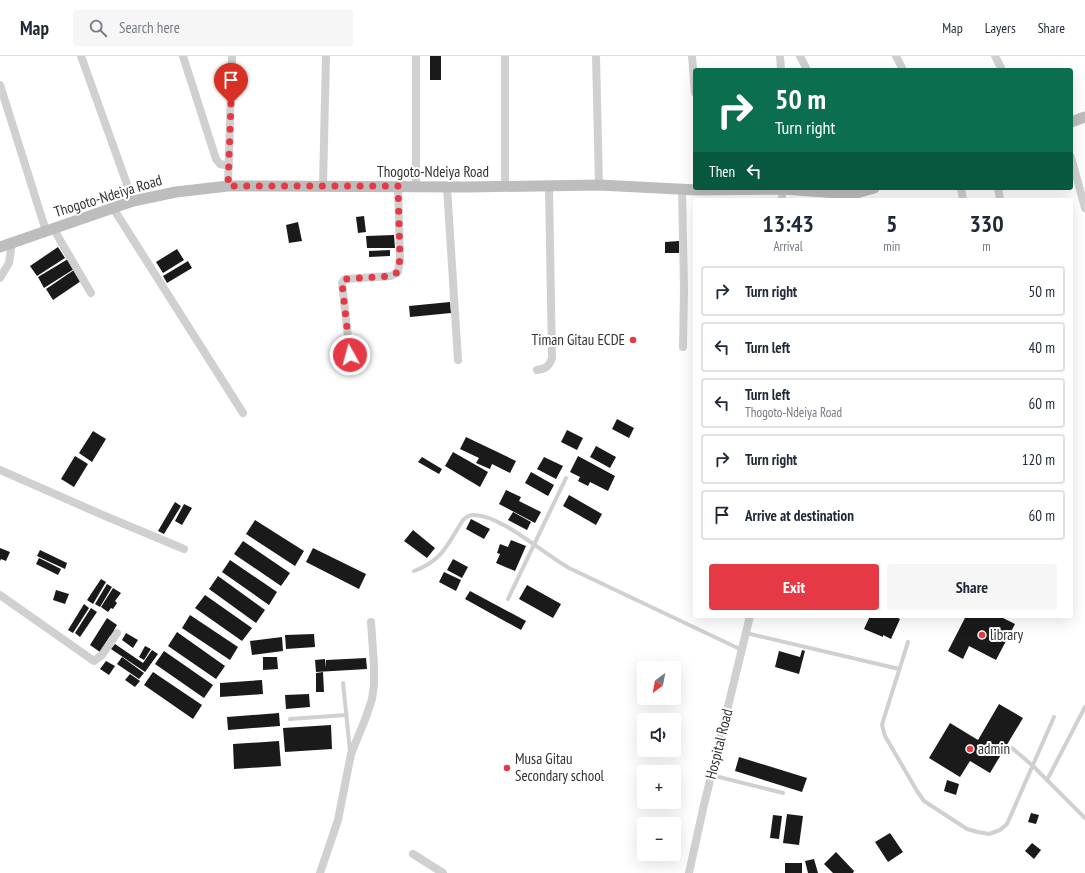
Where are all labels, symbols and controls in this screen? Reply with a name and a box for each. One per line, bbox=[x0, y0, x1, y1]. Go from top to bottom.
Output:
search box bbox=[73, 10, 353, 46]
text: Map bbox=[20, 16, 49, 40]
icon: search bbox=[87, 17, 109, 39]
text: Search here bbox=[119, 18, 180, 37]
text: Map bbox=[942, 19, 963, 37]
text: Layers bbox=[985, 19, 1016, 37]
text: Share bbox=[1038, 19, 1065, 37]
pin bbox=[214, 63, 248, 104]
icon: arrive bbox=[220, 69, 242, 91]
text: 50 m bbox=[775, 80, 826, 117]
icon: right bbox=[709, 84, 761, 136]
text: Turn right bbox=[775, 116, 835, 139]
icon: left bbox=[743, 160, 765, 182]
street label: Thogoto-Ndeiya Road bbox=[377, 162, 489, 181]
text: Then bbox=[709, 162, 735, 181]
street label: Thogoto-Ndeiya Road bbox=[52, 170, 164, 221]
text: 13:43 bbox=[762, 208, 814, 239]
text: 5 bbox=[886, 208, 897, 239]
text: 330 bbox=[969, 208, 1004, 239]
text: Arrival bbox=[773, 238, 803, 255]
text: min bbox=[883, 238, 900, 255]
text: m bbox=[982, 238, 991, 255]
icon: right bbox=[711, 280, 733, 302]
text: Turn right bbox=[745, 282, 797, 301]
text: 50 m bbox=[1029, 282, 1055, 301]
place label: Timan Gitau ECDE bbox=[531, 330, 625, 349]
position arrow bbox=[329, 334, 371, 376]
marker: Timan Gitau ECDE bbox=[628, 335, 638, 345]
icon: left bbox=[711, 336, 733, 358]
text: Turn left bbox=[745, 338, 790, 357]
text: 40 m bbox=[1029, 338, 1055, 357]
text: Turn left bbox=[745, 385, 790, 404]
icon: left bbox=[711, 392, 733, 414]
text: 60 m bbox=[1029, 394, 1055, 413]
text: Thogoto-Ndeiya Road bbox=[745, 404, 842, 421]
icon: right bbox=[711, 448, 733, 470]
text: Turn right bbox=[745, 450, 797, 469]
text: 120 m bbox=[1022, 450, 1055, 469]
icon: arrive bbox=[711, 504, 733, 526]
text: Arrive at destination bbox=[745, 506, 854, 525]
text: 60 m bbox=[1029, 506, 1055, 525]
button: Exit bbox=[709, 564, 879, 610]
button: Share bbox=[887, 564, 1057, 610]
place label: library bbox=[990, 625, 1023, 644]
marker: library bbox=[977, 630, 987, 640]
north arrow bbox=[637, 661, 681, 705]
map controls bbox=[637, 661, 681, 861]
street label: Hospital Road bbox=[701, 707, 736, 781]
button: sound bbox=[637, 713, 681, 757]
place label: admin bbox=[978, 739, 1010, 758]
marker: admin bbox=[965, 744, 975, 754]
place label: Musa Gitau Secondary school bbox=[515, 749, 605, 785]
marker: Musa Gitau Secondary school bbox=[502, 763, 512, 773]
button: + bbox=[637, 765, 681, 809]
button: − bbox=[637, 817, 681, 861]

